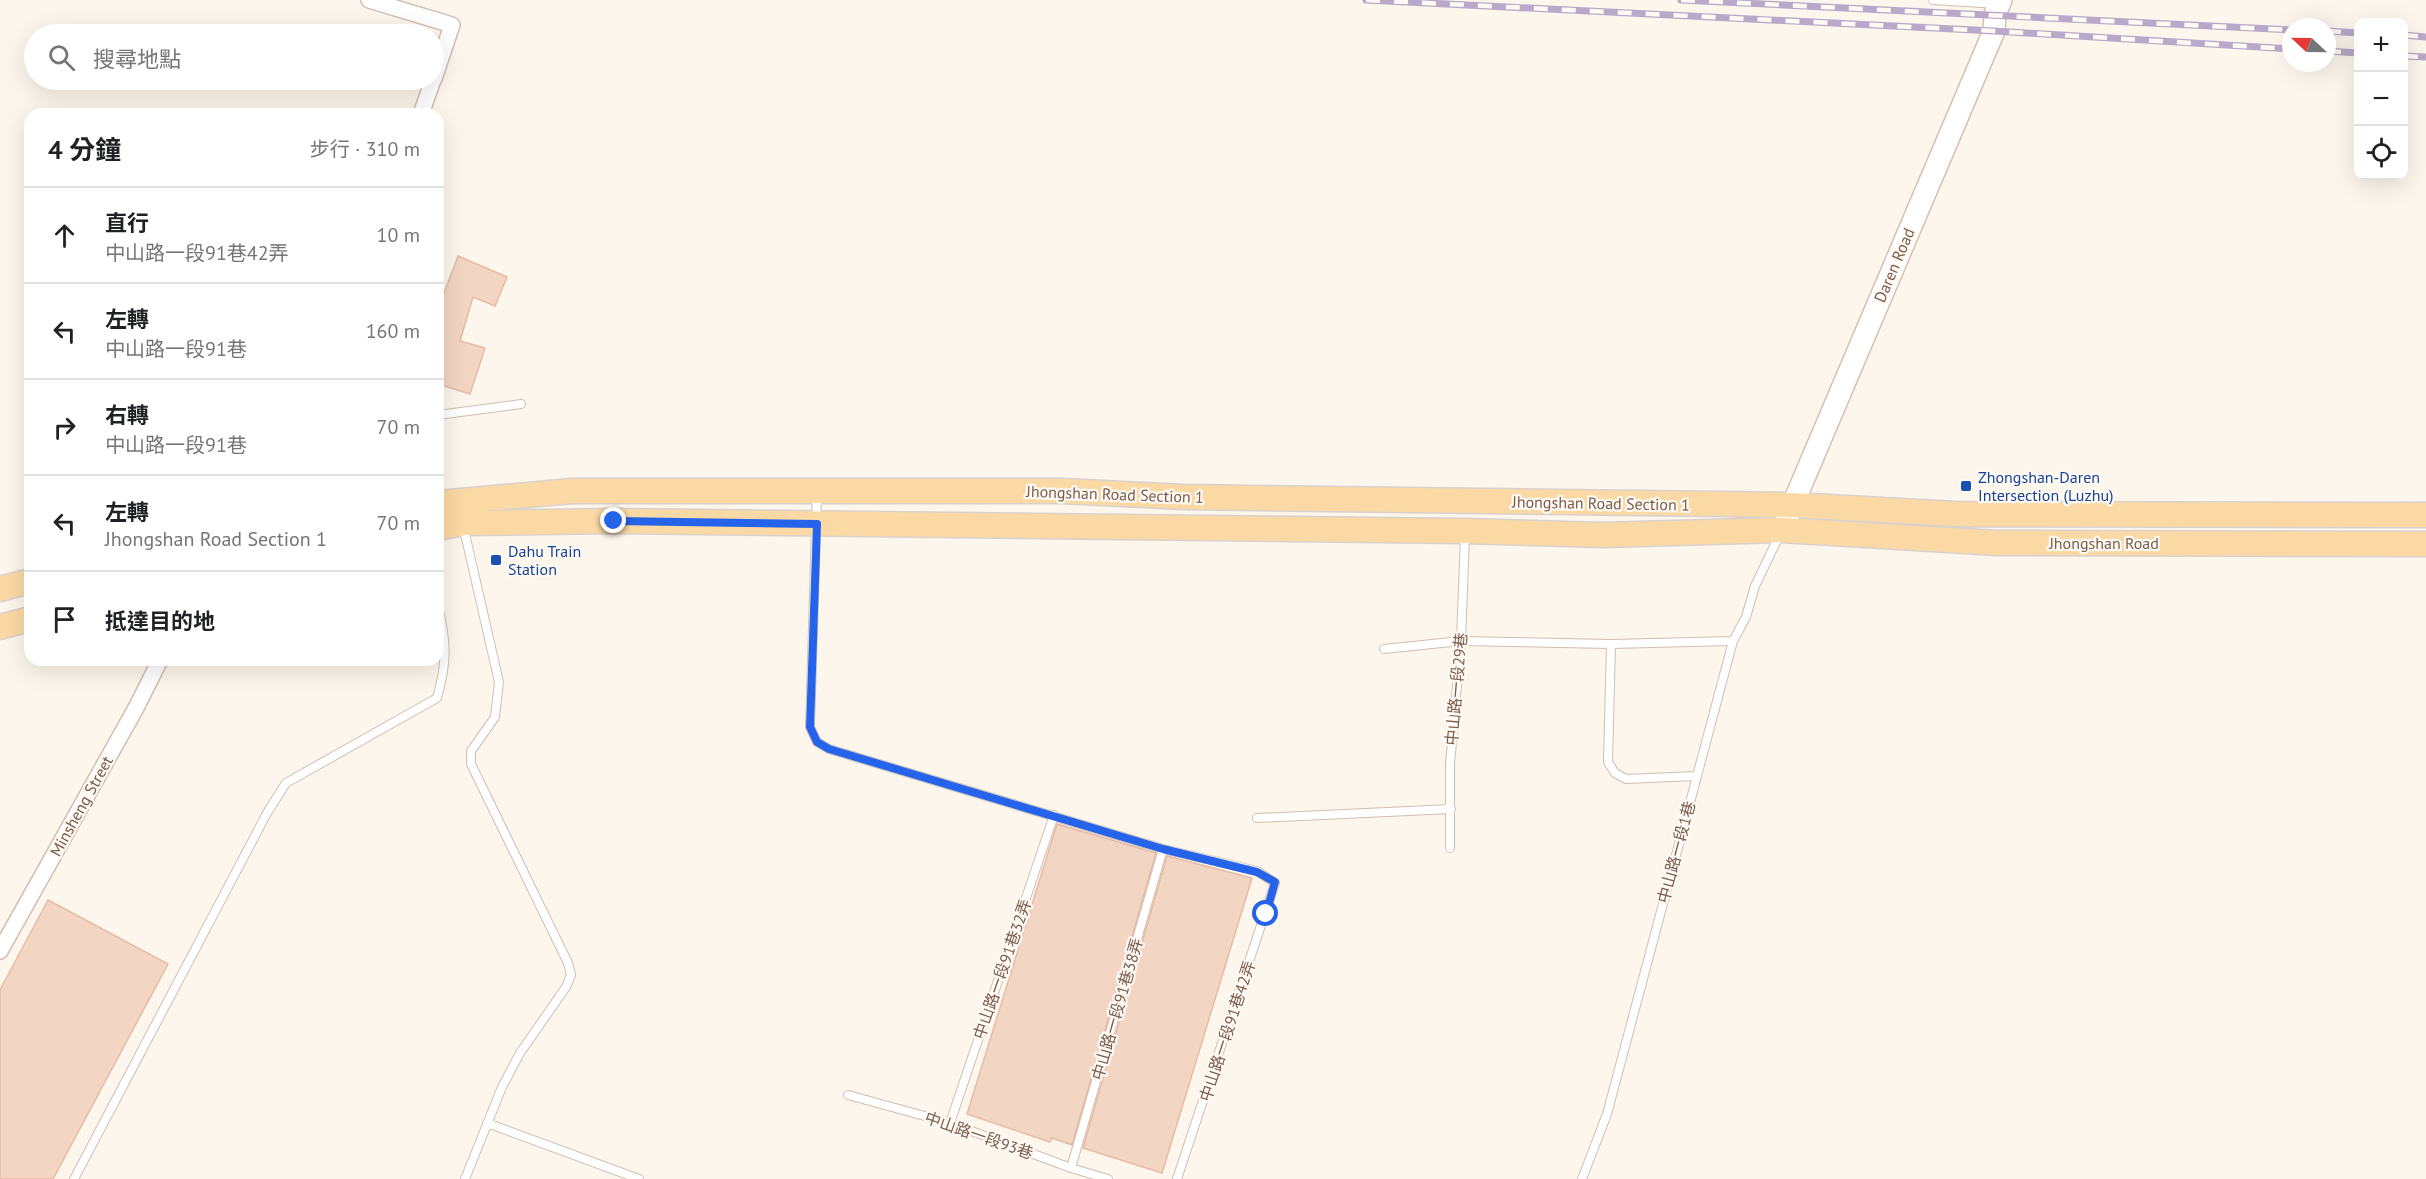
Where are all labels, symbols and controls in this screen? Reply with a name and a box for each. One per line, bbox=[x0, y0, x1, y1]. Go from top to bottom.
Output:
north arrow bbox=[2282, 18, 2336, 72]
map controls bbox=[2354, 18, 2408, 180]
button: + bbox=[2354, 18, 2408, 72]
search box bbox=[24, 24, 444, 90]
icon: search bbox=[45, 41, 78, 74]
text: 搜尋地點 bbox=[93, 45, 181, 73]
button: − bbox=[2354, 72, 2408, 126]
button: locate bbox=[2354, 126, 2408, 180]
text: 4 分鐘 bbox=[48, 133, 121, 166]
text: 步行 · 310 m bbox=[310, 136, 420, 162]
text: 直行 bbox=[105, 209, 149, 237]
icon: ahead bbox=[48, 219, 81, 252]
text: 10 m bbox=[377, 222, 420, 248]
street label: Daren Road bbox=[1869, 225, 1919, 305]
text: 中山路一段91巷42弄 bbox=[105, 240, 289, 266]
text: 左轉 bbox=[105, 305, 149, 333]
icon: left bbox=[48, 315, 81, 348]
text: 160 m bbox=[366, 318, 420, 344]
text: 中山路一段91巷 bbox=[105, 336, 247, 362]
text: 右轉 bbox=[105, 401, 149, 429]
icon: right bbox=[48, 411, 81, 444]
text: 70 m bbox=[377, 414, 420, 440]
text: 中山路一段91巷 bbox=[105, 432, 247, 458]
place label: Zhongshan-Daren Intersection (Luzhu) bbox=[1978, 467, 2114, 505]
marker: Zhongshan-Daren Intersection (Luzhu) bbox=[1959, 479, 1973, 493]
street label: Jhongshan Road Section 1 bbox=[1025, 481, 1204, 507]
street label: Jhongshan Road Section 1 bbox=[1511, 491, 1690, 515]
text: 左轉 bbox=[105, 498, 149, 526]
icon: left bbox=[48, 507, 81, 540]
route end bbox=[600, 507, 626, 533]
text: 70 m bbox=[377, 510, 420, 536]
text: Jhongshan Road Section 1 bbox=[105, 526, 327, 552]
street label: Jhongshan Road bbox=[2048, 533, 2159, 553]
place label: Dahu Train Station bbox=[508, 541, 581, 579]
marker: Dahu Train Station bbox=[489, 553, 503, 567]
icon: arrive bbox=[48, 603, 81, 636]
text: 抵達目的地 bbox=[105, 607, 215, 635]
street label: 中山路一段29巷 bbox=[1441, 632, 1471, 746]
street label: Minsheng Street bbox=[45, 752, 117, 860]
street label: 中山路一段1巷 bbox=[1653, 799, 1699, 905]
street label: 中山路一段91巷32弄 bbox=[969, 896, 1035, 1042]
route start bbox=[1252, 900, 1278, 926]
street label: 中山路一段91巷38弄 bbox=[1087, 936, 1147, 1082]
street label: 中山路一段91巷42弄 bbox=[1195, 958, 1259, 1104]
street label: 中山路一段93巷 bbox=[922, 1107, 1036, 1163]

